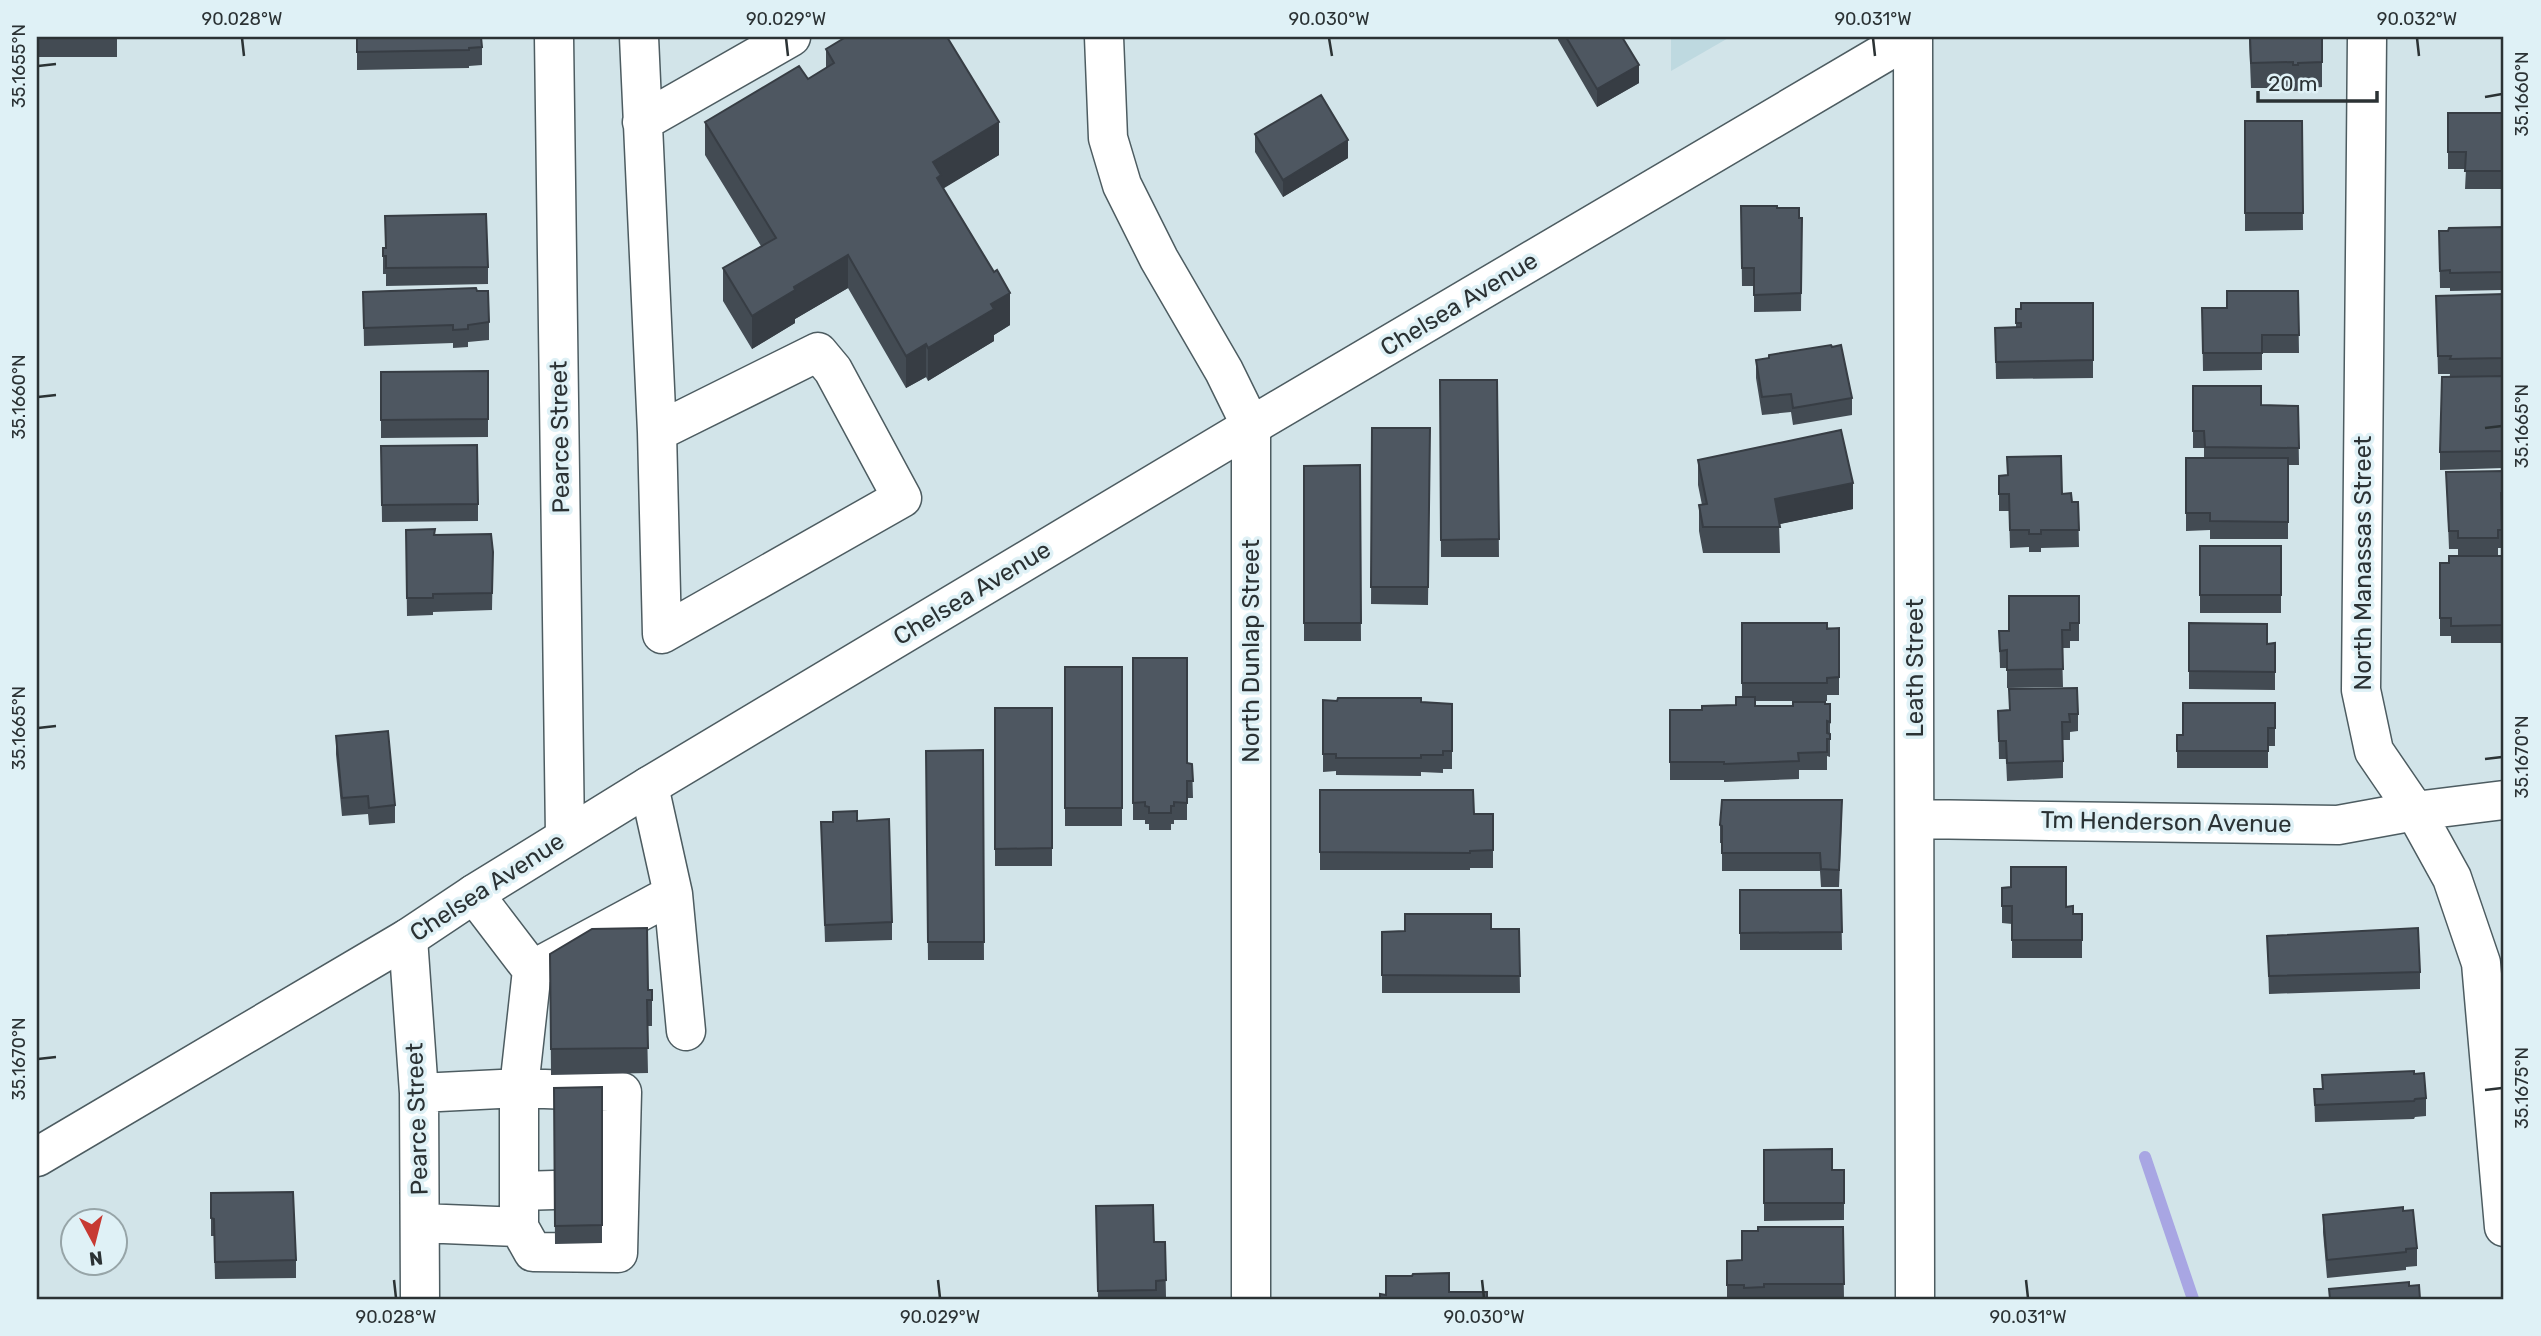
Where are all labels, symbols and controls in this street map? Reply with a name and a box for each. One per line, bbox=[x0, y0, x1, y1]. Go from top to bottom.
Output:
text: 90.028°W bbox=[202, 8, 282, 30]
text: 90.029°W bbox=[746, 8, 826, 30]
text: 90.030°W bbox=[1288, 8, 1370, 30]
text: 90.031°W bbox=[1834, 8, 1912, 30]
text: 90.032°W bbox=[2377, 8, 2457, 30]
text: 35.1655°N bbox=[8, 24, 30, 108]
text: 35.1660°N bbox=[2511, 51, 2533, 137]
scale bar bbox=[2258, 60, 2376, 104]
text: 20 m bbox=[2268, 71, 2317, 96]
street label: Chelsea Avenue bbox=[1375, 246, 1543, 362]
text: 35.1660°N bbox=[8, 354, 30, 440]
street label: Pearce Street bbox=[545, 360, 575, 514]
text: 35.1665°N bbox=[2511, 384, 2533, 468]
street label: North Manassas Street bbox=[2349, 436, 2377, 690]
street label: Chelsea Avenue bbox=[888, 535, 1056, 651]
street label: North Dunlap Street bbox=[1237, 539, 1265, 763]
street label: Leath Street bbox=[1901, 598, 1929, 738]
text: 35.1665°N bbox=[8, 686, 30, 770]
text: 35.1670°N bbox=[2511, 716, 2533, 798]
street label: Tm Henderson Avenue bbox=[2040, 806, 2292, 838]
street label: Chelsea Avenue bbox=[405, 827, 569, 947]
text: 35.1670°N bbox=[8, 1018, 30, 1100]
street label: Pearce Street bbox=[400, 1042, 434, 1196]
text: 35.1675°N bbox=[2511, 1047, 2533, 1129]
north arrow bbox=[60, 1206, 130, 1276]
text: N bbox=[88, 1246, 104, 1271]
text: 90.028°W bbox=[356, 1306, 436, 1328]
text: 90.029°W bbox=[900, 1306, 980, 1328]
text: 90.030°W bbox=[1443, 1306, 1525, 1328]
text: 90.031°W bbox=[1989, 1306, 2067, 1328]

